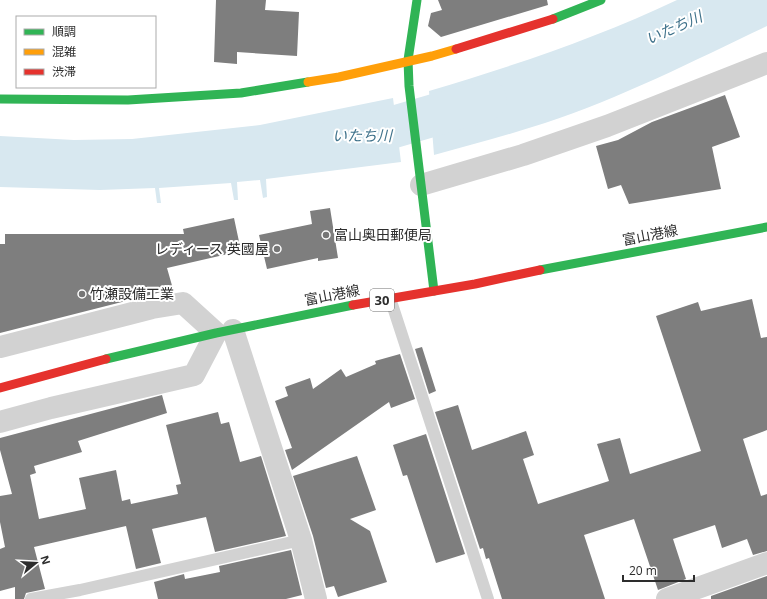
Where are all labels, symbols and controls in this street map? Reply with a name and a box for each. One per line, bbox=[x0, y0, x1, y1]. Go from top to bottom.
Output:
water label: いたち川 bbox=[642, 5, 707, 48]
legend bbox=[16, 16, 156, 88]
text: 順調 bbox=[52, 23, 76, 40]
text: 混雑 bbox=[52, 43, 76, 60]
text: 渋滞 bbox=[52, 63, 76, 80]
water label: いたち川 bbox=[332, 125, 394, 145]
street label: 富山港線 bbox=[621, 220, 679, 249]
place label: 富山奥田郵便局 bbox=[334, 225, 432, 244]
marker: 富山奥田郵便局 bbox=[321, 230, 331, 240]
place label: レディース 英國屋 bbox=[155, 239, 269, 258]
marker: レディース 英國屋 bbox=[272, 244, 282, 254]
street label: 富山港線 bbox=[303, 280, 361, 309]
place label: 竹瀬設備工業 bbox=[90, 284, 174, 303]
marker: 竹瀬設備工業 bbox=[77, 289, 87, 299]
road number: 30 bbox=[370, 289, 394, 311]
north arrow bbox=[16, 543, 56, 583]
text: N bbox=[37, 553, 55, 566]
scale bar bbox=[623, 557, 694, 583]
text: 20 m bbox=[629, 562, 657, 579]

